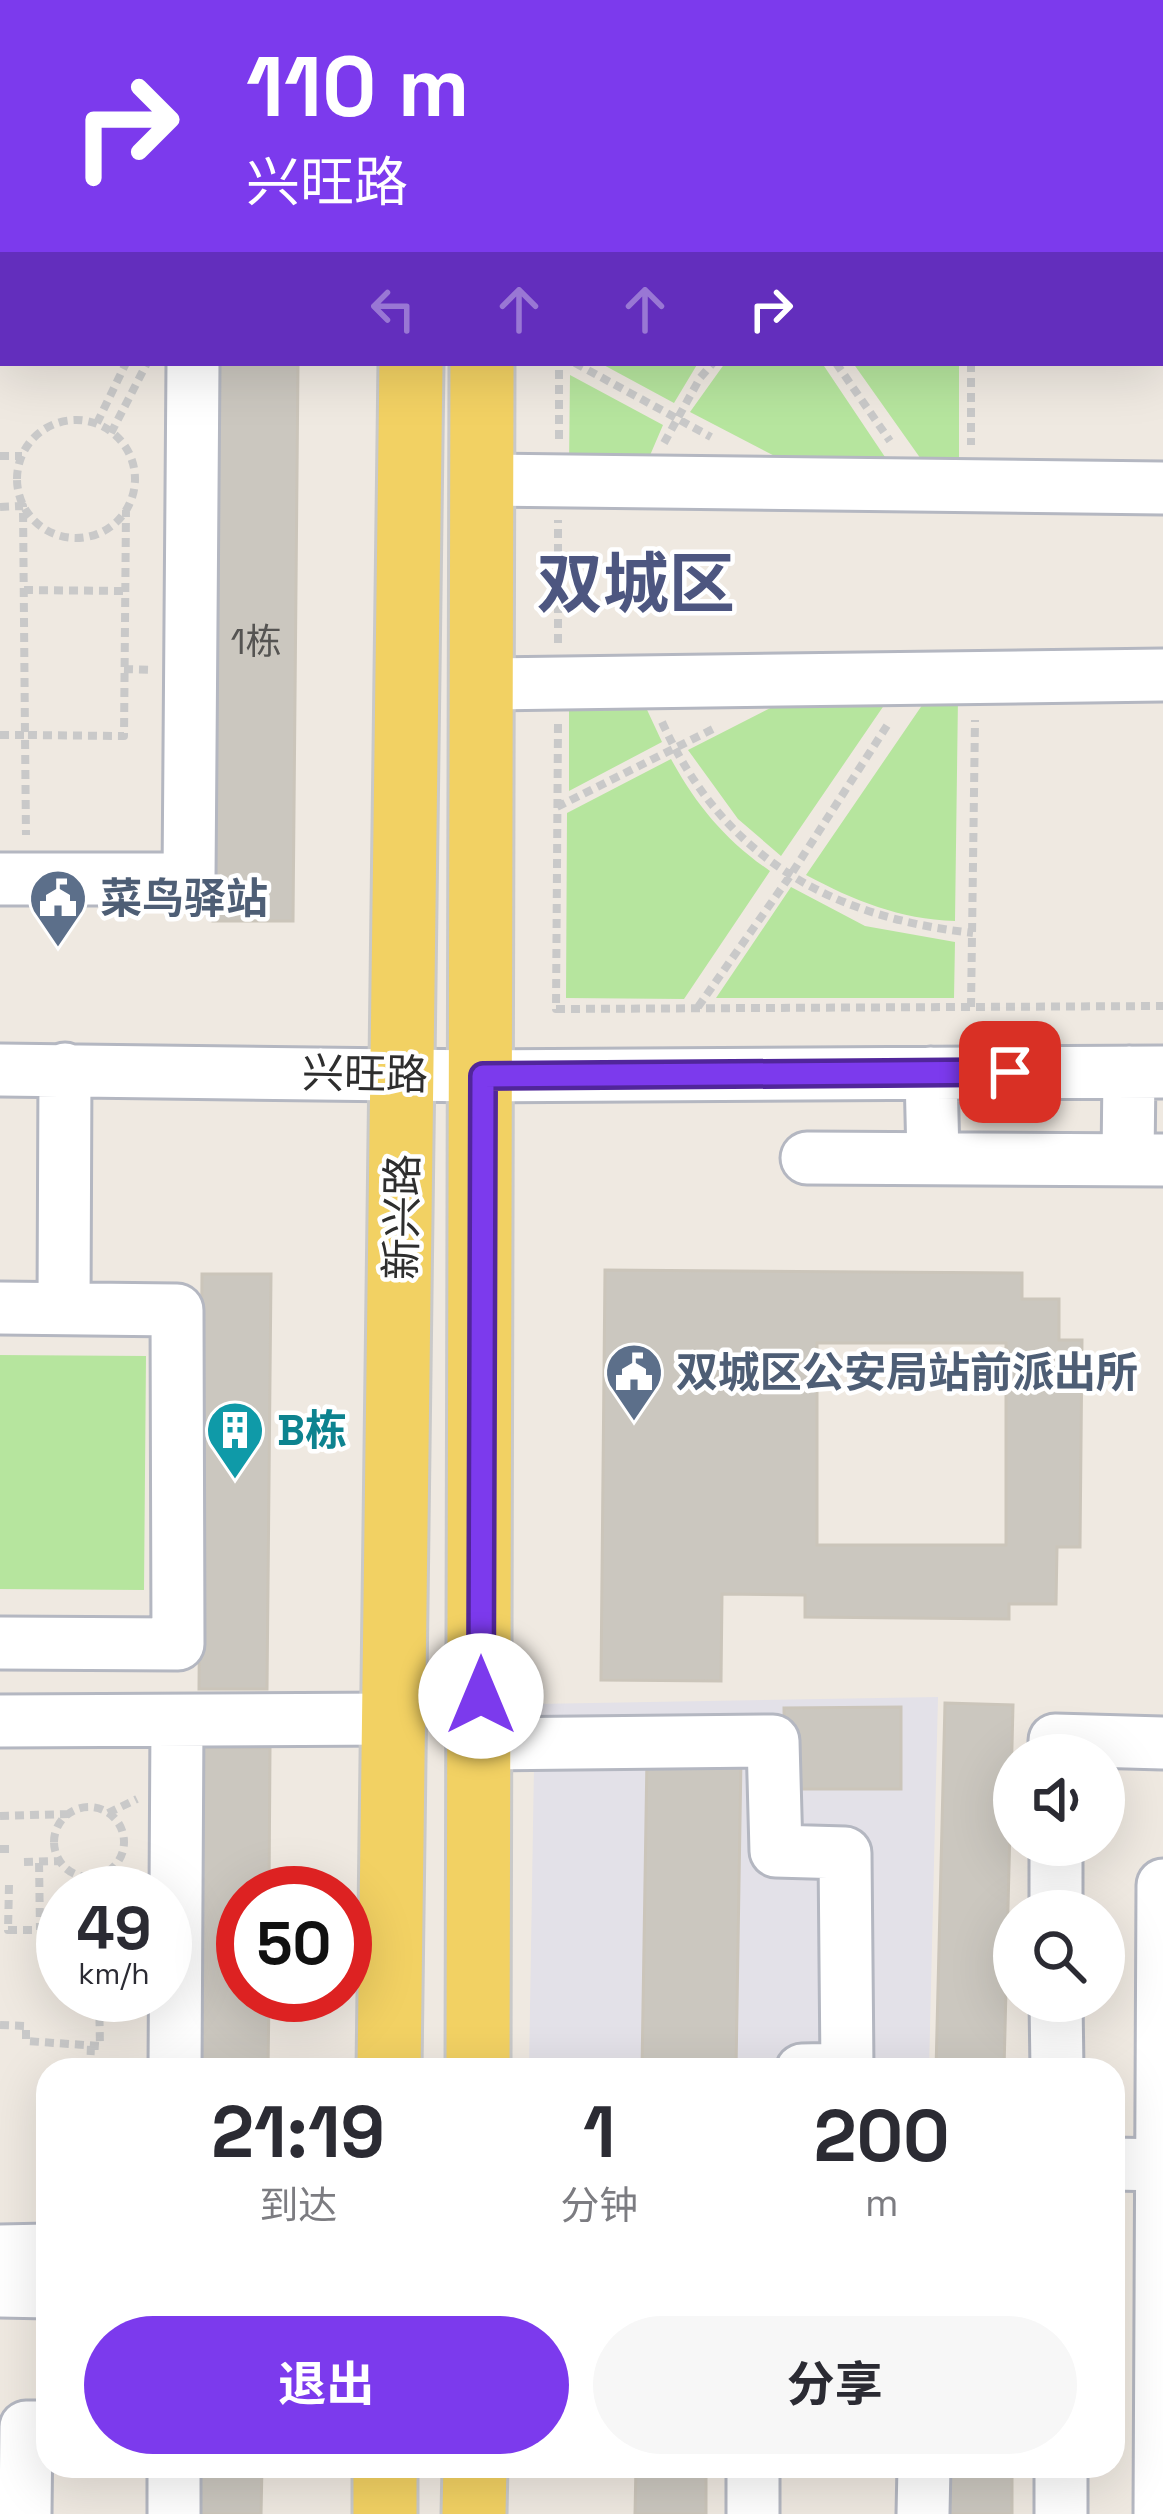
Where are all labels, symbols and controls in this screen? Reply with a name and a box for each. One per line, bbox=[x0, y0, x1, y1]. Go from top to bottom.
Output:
text: 110 m bbox=[246, 33, 469, 141]
icon: right bbox=[48, 48, 204, 204]
text: 兴旺路 bbox=[246, 148, 408, 217]
icon: left bbox=[360, 276, 426, 342]
icon: ahead bbox=[486, 276, 552, 342]
icon: ahead bbox=[612, 276, 678, 342]
icon: right bbox=[738, 276, 804, 342]
district label: 双城区 bbox=[537, 542, 735, 626]
house number: 1栋 bbox=[230, 619, 282, 665]
public building icon: 菜鸟驿站 bbox=[27, 867, 89, 949]
place label: 菜鸟驿站 bbox=[100, 872, 268, 925]
pin bbox=[959, 1021, 1061, 1123]
icon: arrive bbox=[977, 1039, 1043, 1105]
street label: 兴旺路 bbox=[302, 1046, 428, 1102]
street label: 新兴路 bbox=[374, 1154, 430, 1280]
public building icon: 双城区公安局站前派出所 bbox=[603, 1341, 665, 1423]
place label: 双城区公安局站前派出所 bbox=[676, 1346, 1138, 1399]
building icon: B栋 bbox=[204, 1399, 266, 1481]
place label: B栋 bbox=[277, 1404, 347, 1457]
position arrow bbox=[418, 1633, 544, 1759]
map controls bbox=[993, 1734, 1125, 2022]
button: sound bbox=[993, 1734, 1125, 1866]
speed limit sign: 50 bbox=[216, 1866, 372, 2022]
text: 49 bbox=[76, 1890, 152, 1967]
button: search bbox=[993, 1890, 1125, 2022]
text: km/h bbox=[78, 1954, 150, 1993]
text: 21:19 bbox=[211, 2086, 385, 2178]
text: 1 bbox=[583, 2086, 616, 2178]
text: 200 bbox=[814, 2090, 950, 2182]
text: m bbox=[865, 2178, 898, 2227]
text: 到达 bbox=[259, 2181, 337, 2230]
text: 分钟 bbox=[560, 2181, 638, 2230]
button: 退出 bbox=[84, 2316, 569, 2454]
button: 分享 bbox=[593, 2316, 1077, 2454]

